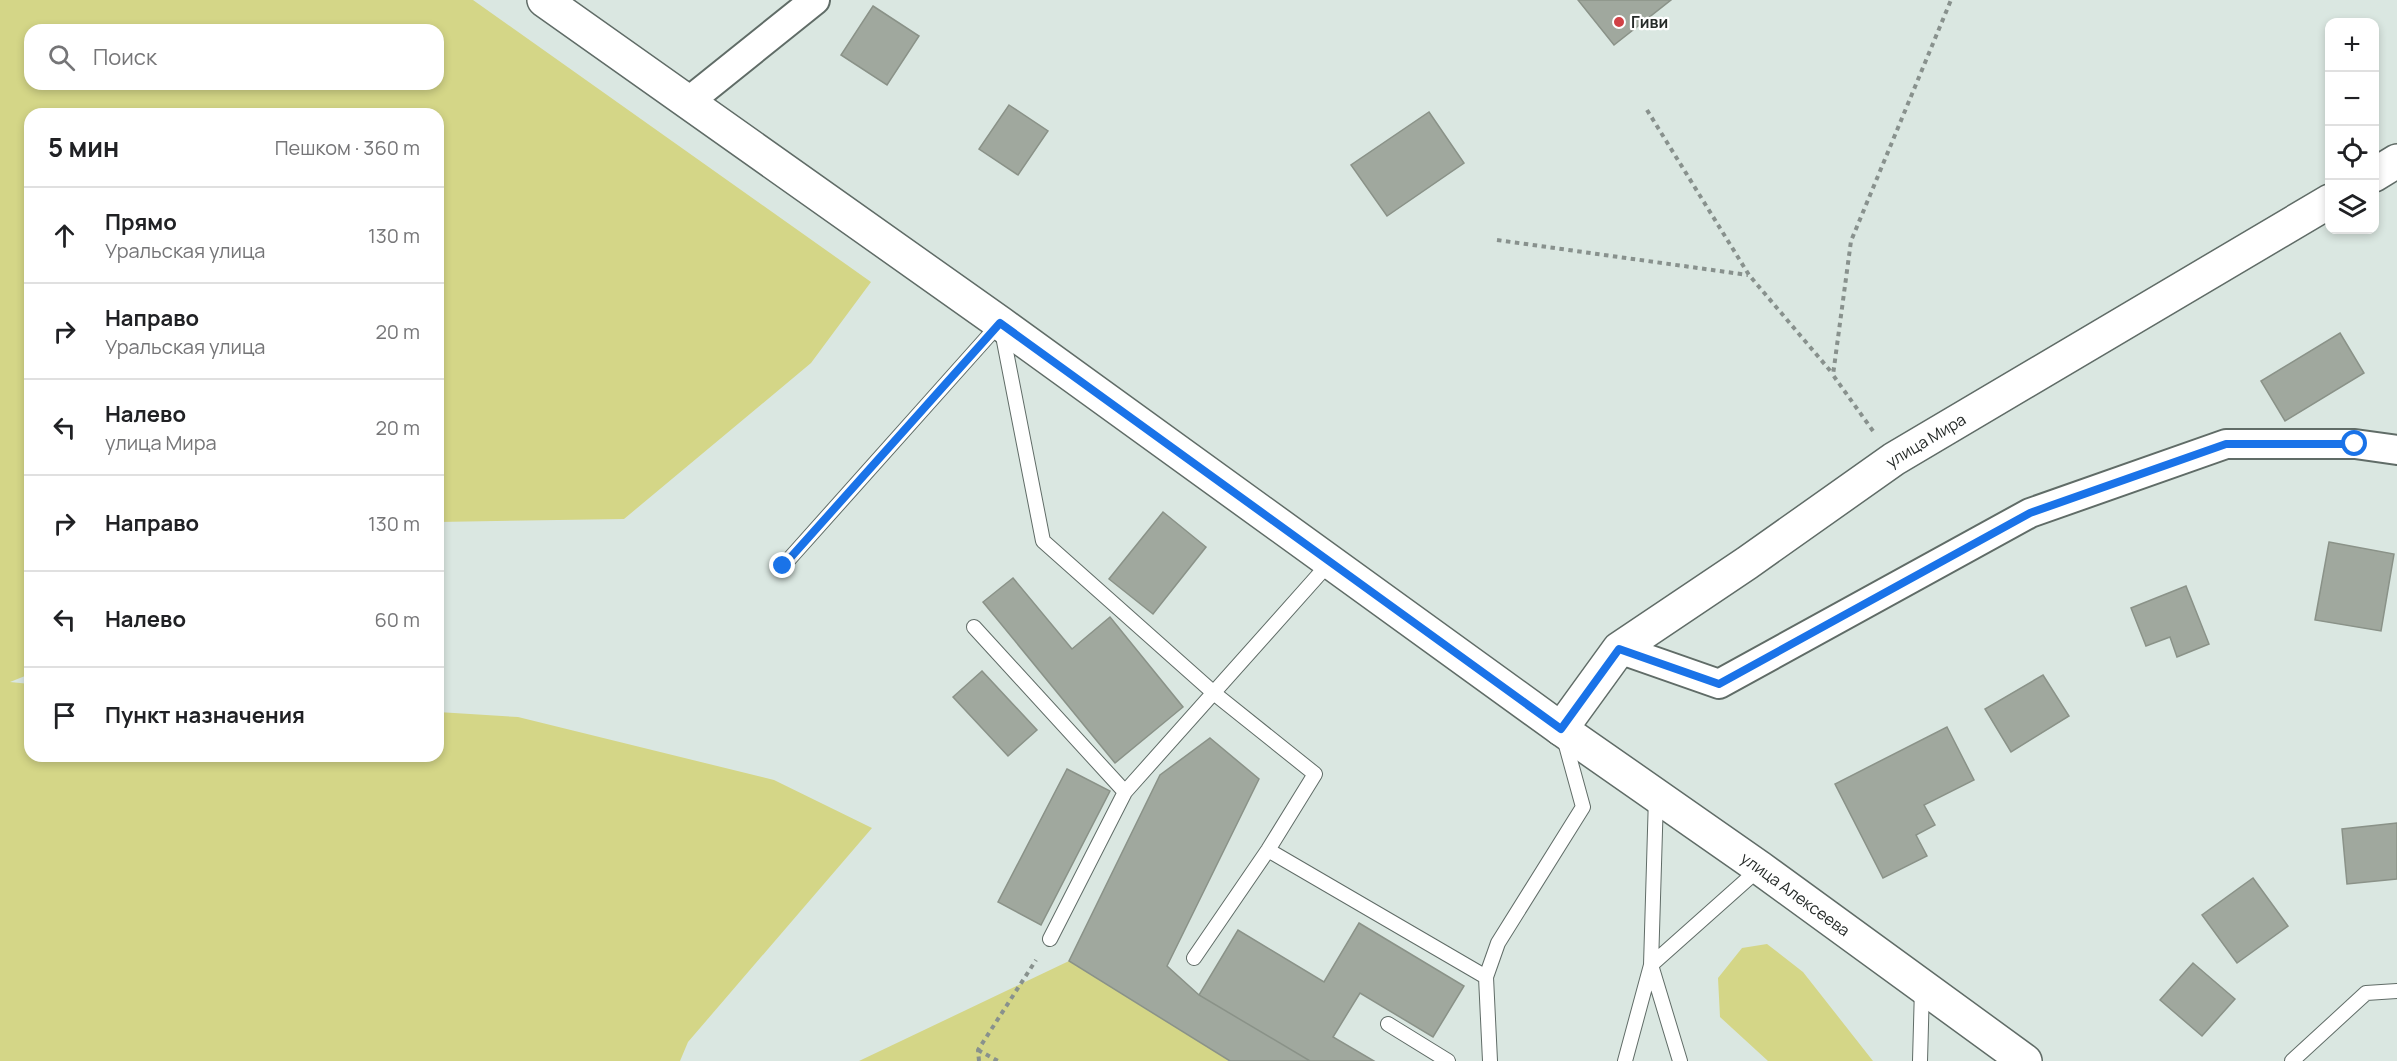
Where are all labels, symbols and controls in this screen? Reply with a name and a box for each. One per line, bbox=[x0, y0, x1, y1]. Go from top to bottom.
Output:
place label: Гиви bbox=[1631, 11, 1668, 33]
marker: Гиви bbox=[1612, 15, 1626, 29]
map controls bbox=[2325, 18, 2379, 234]
button: + bbox=[2325, 18, 2379, 72]
search box bbox=[24, 24, 444, 90]
icon: search bbox=[45, 41, 78, 74]
text: Поиск bbox=[93, 42, 157, 72]
button: − bbox=[2325, 72, 2379, 126]
button: locate bbox=[2325, 126, 2379, 180]
text: 5 мин bbox=[48, 129, 119, 165]
text: Пешком · 360 m bbox=[275, 134, 420, 161]
button: layers bbox=[2325, 180, 2379, 234]
text: Прямо bbox=[105, 207, 177, 237]
icon: ahead bbox=[48, 219, 81, 252]
text: 130 m bbox=[368, 222, 420, 249]
text: Уральская улица bbox=[105, 237, 265, 264]
text: Направо bbox=[105, 303, 199, 333]
icon: right bbox=[48, 315, 81, 348]
text: 20 m bbox=[375, 318, 420, 345]
text: Уральская улица bbox=[105, 333, 265, 360]
text: Налево bbox=[105, 399, 186, 429]
street label: улица Мира bbox=[1881, 408, 1970, 472]
icon: left bbox=[48, 411, 81, 444]
text: 20 m bbox=[375, 414, 420, 441]
text: улица Мира bbox=[105, 429, 217, 456]
route start bbox=[2341, 430, 2367, 456]
icon: right bbox=[48, 507, 81, 540]
text: Направо bbox=[105, 508, 199, 538]
text: 130 m bbox=[368, 510, 420, 537]
route end bbox=[769, 552, 795, 578]
icon: left bbox=[48, 603, 81, 636]
text: Налево bbox=[105, 604, 186, 634]
text: 60 m bbox=[374, 606, 420, 633]
icon: arrive bbox=[48, 699, 81, 732]
text: Пункт назначения bbox=[105, 700, 305, 730]
street label: улица Алексеева bbox=[1736, 847, 1855, 941]

